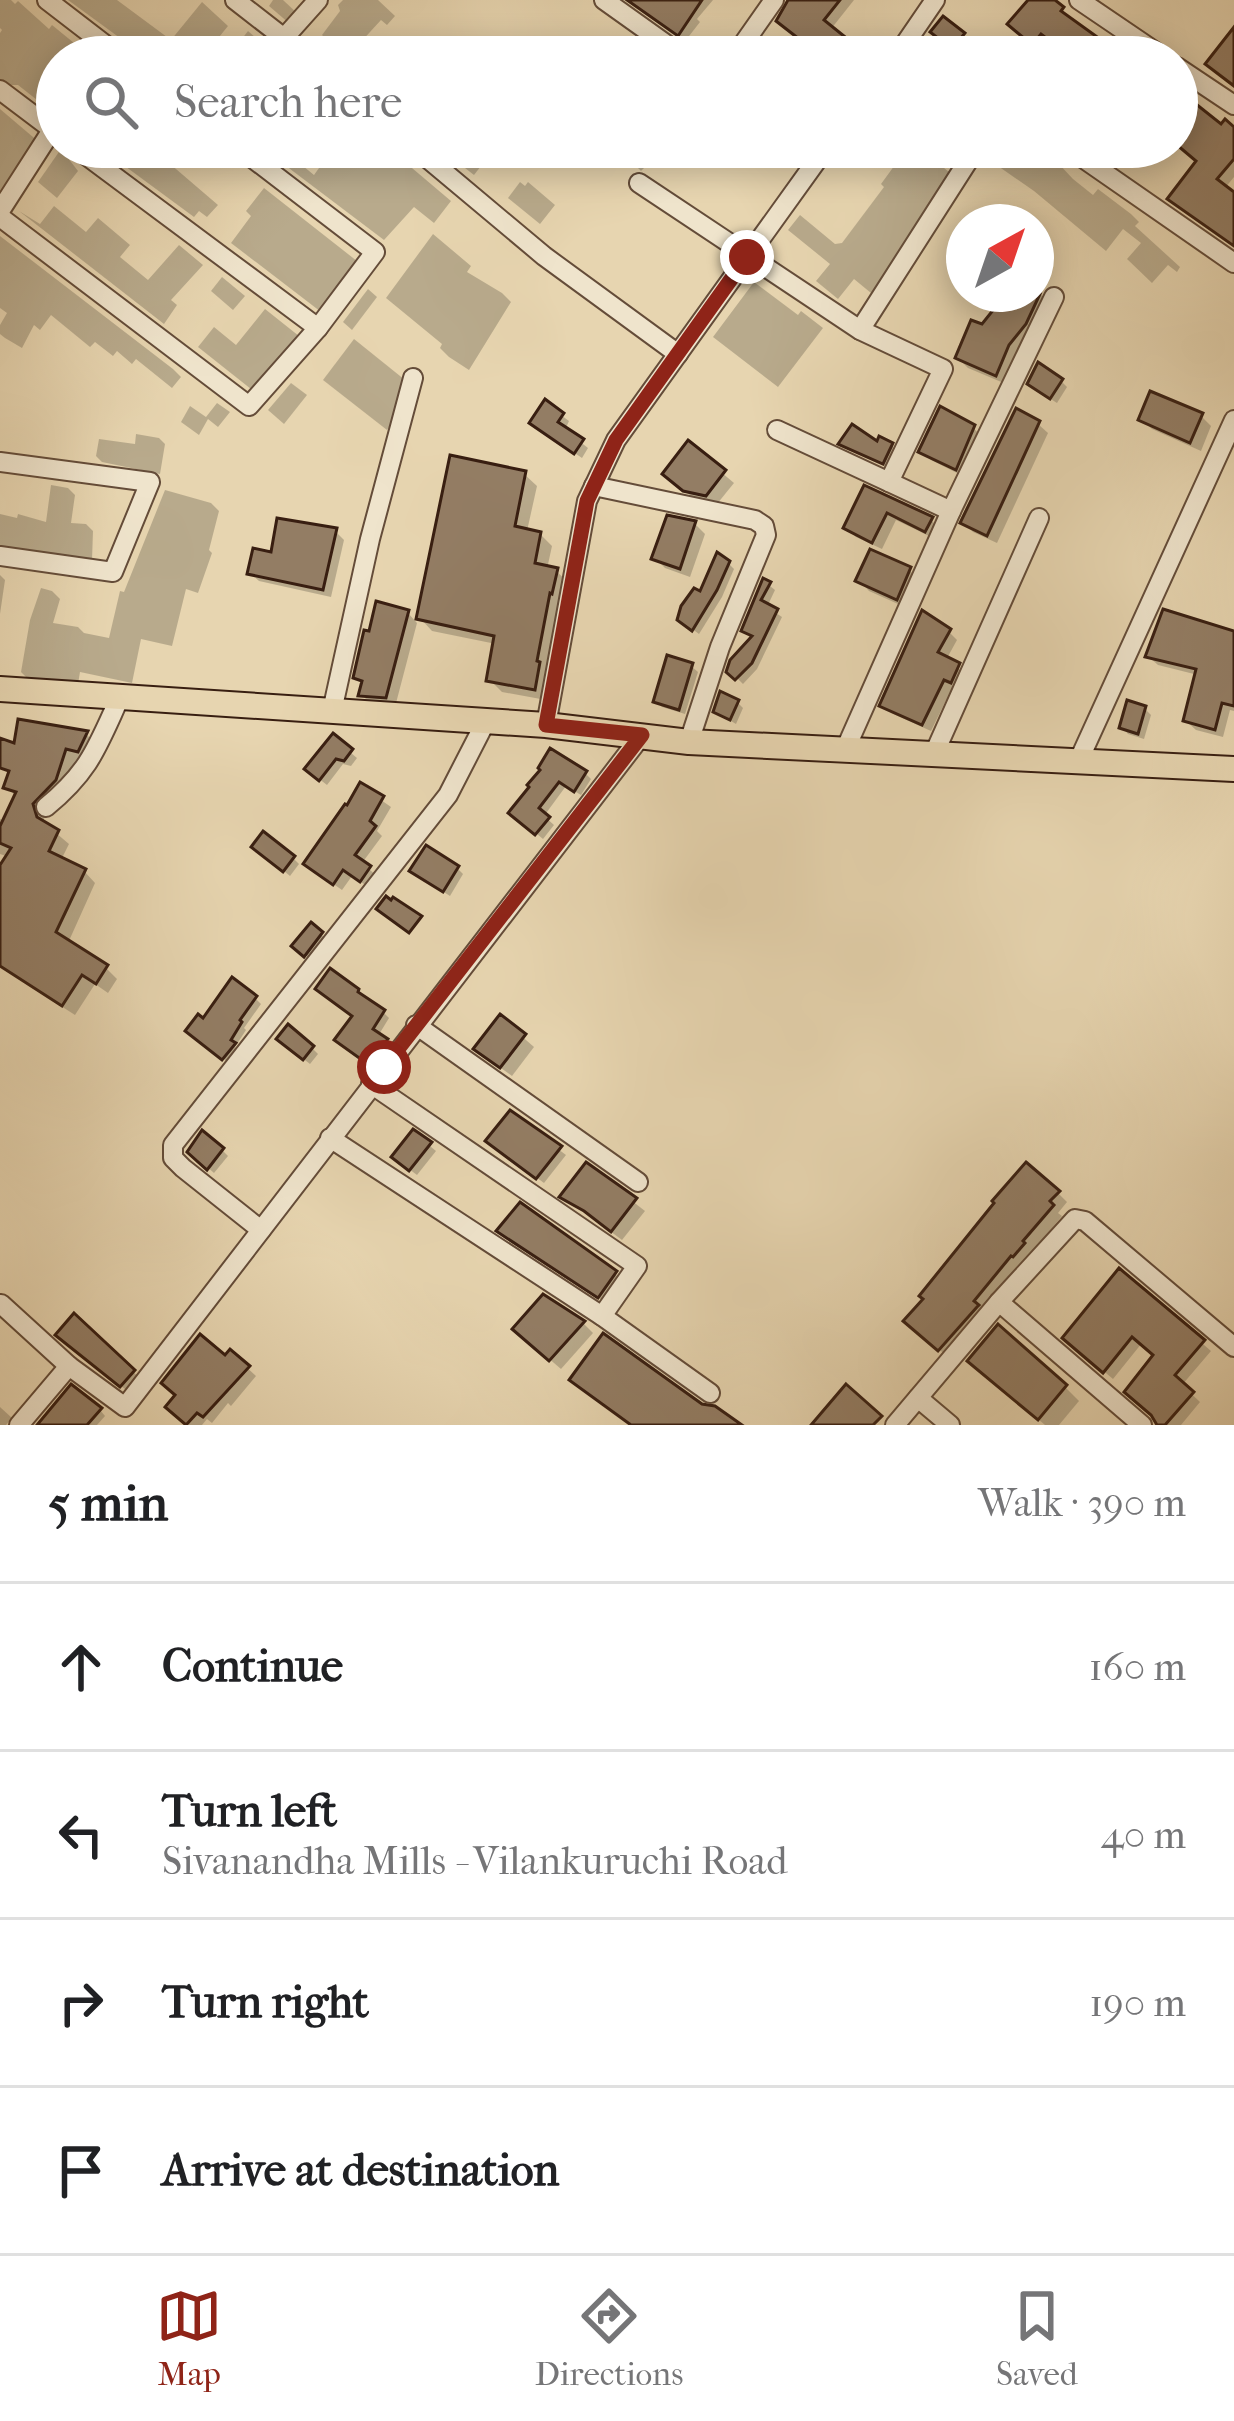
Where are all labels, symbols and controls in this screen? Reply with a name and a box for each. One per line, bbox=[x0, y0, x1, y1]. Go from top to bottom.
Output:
search box bbox=[36, 36, 1198, 168]
icon: search bbox=[78, 69, 144, 135]
text: Search here bbox=[174, 76, 402, 129]
north arrow bbox=[946, 204, 1054, 312]
route end bbox=[720, 230, 774, 284]
route start bbox=[357, 1040, 411, 1094]
text: 5 min bbox=[48, 1473, 168, 1533]
text: Walk · 390 m bbox=[978, 1480, 1186, 1526]
icon: ahead bbox=[48, 1634, 114, 1700]
text: Continue bbox=[162, 1640, 343, 1693]
text: 160 m bbox=[1089, 1644, 1186, 1690]
text: Turn left bbox=[162, 1785, 337, 1838]
icon: left bbox=[48, 1802, 114, 1868]
text: 40 m bbox=[1101, 1812, 1186, 1858]
text: Sivanandha Mills - Vilankuruchi Road bbox=[162, 1838, 788, 1884]
icon: right bbox=[48, 1970, 114, 2036]
text: Turn right bbox=[162, 1976, 369, 2029]
text: 190 m bbox=[1089, 1980, 1186, 2026]
icon: arrive bbox=[48, 2138, 114, 2204]
text: Arrive at destination bbox=[162, 2144, 559, 2197]
tab: Map bbox=[156, 2283, 222, 2394]
tab: Directions bbox=[535, 2283, 683, 2394]
tab: Saved bbox=[996, 2283, 1078, 2394]

